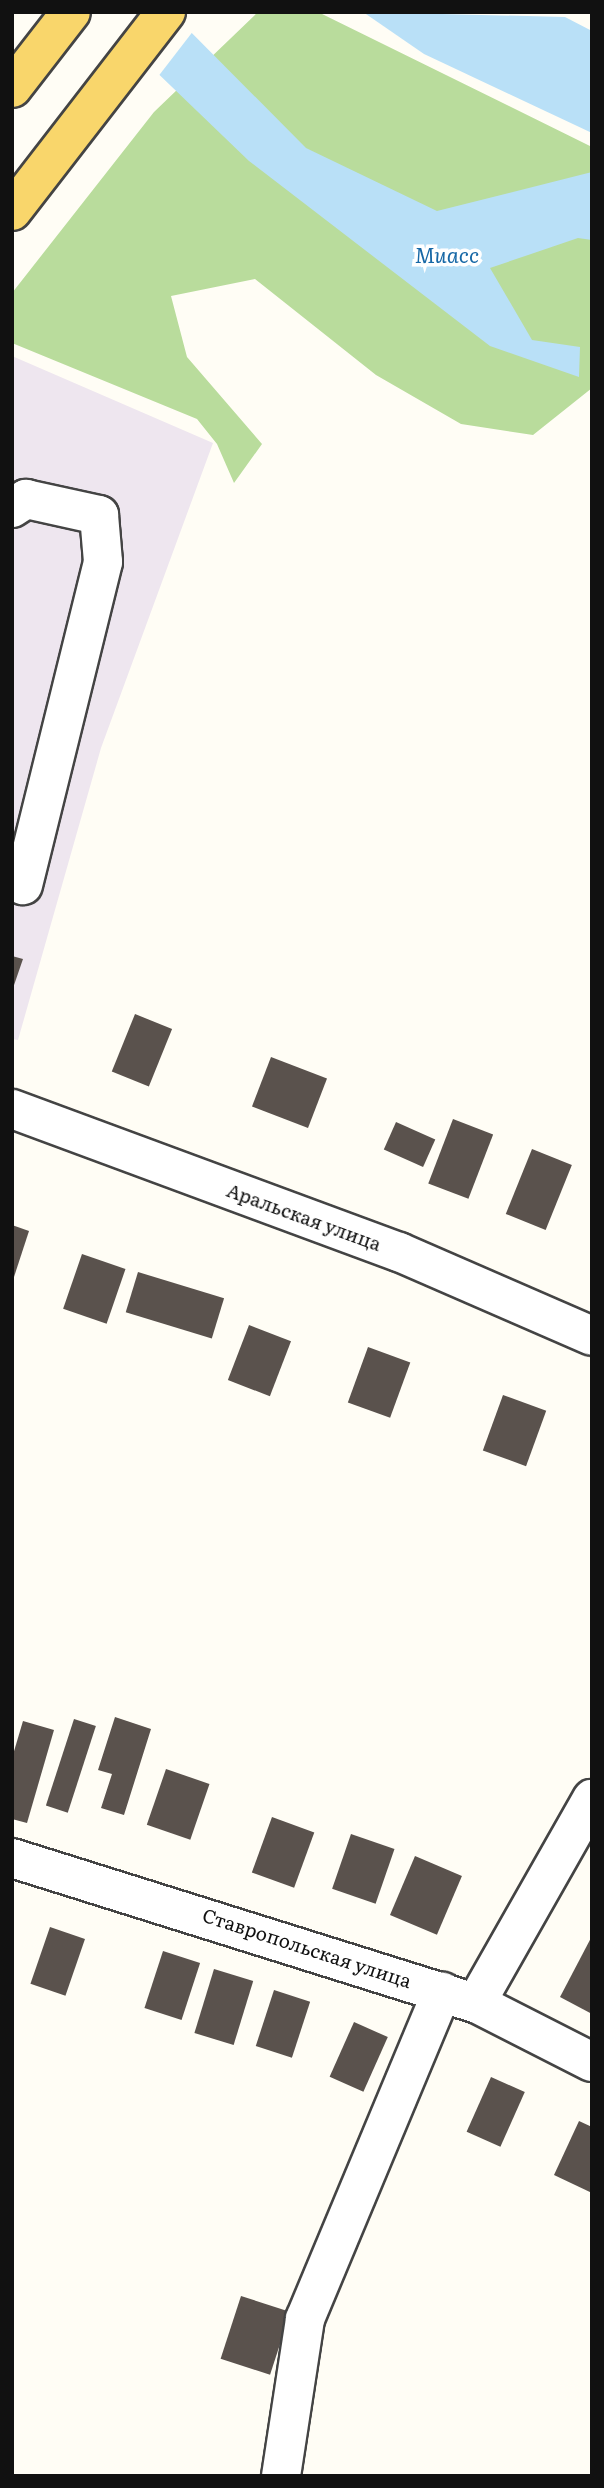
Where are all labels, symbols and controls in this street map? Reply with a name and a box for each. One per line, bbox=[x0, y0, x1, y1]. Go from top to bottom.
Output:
water label: Миасс bbox=[415, 241, 479, 267]
street label: Аральская улица bbox=[224, 1178, 384, 1256]
street label: Ставропольская улица bbox=[200, 1903, 414, 1993]

